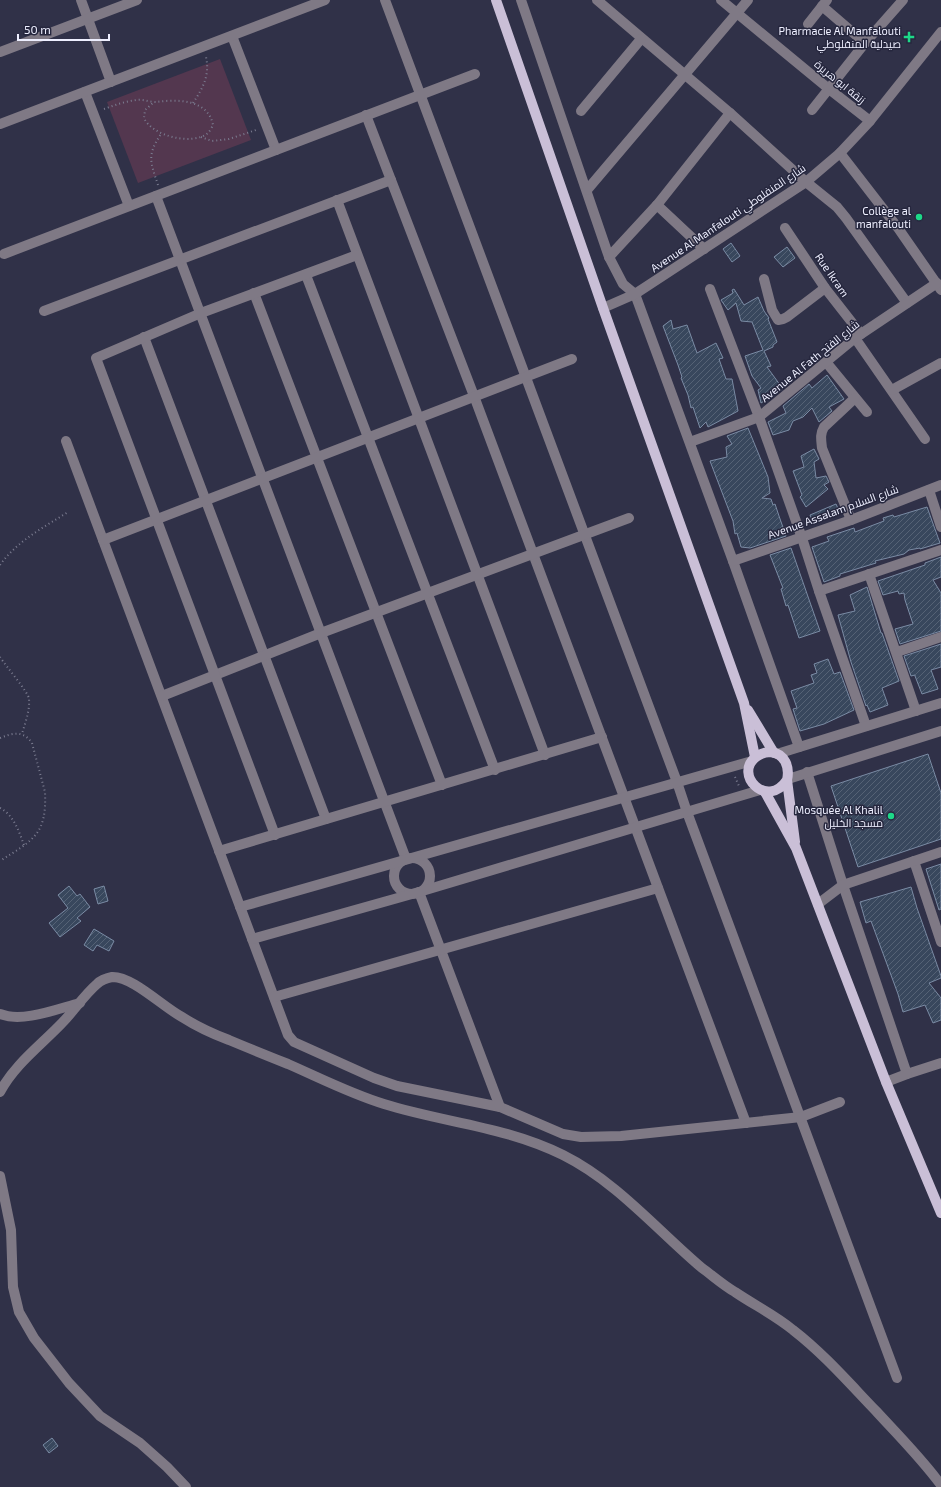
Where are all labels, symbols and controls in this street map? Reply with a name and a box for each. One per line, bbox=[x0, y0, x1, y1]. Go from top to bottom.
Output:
scale bar bbox=[18, 16, 109, 42]
text: 50 m bbox=[24, 22, 51, 36]
place label: Pharmacie Al Manfalouti صيدلية المنفلوطي bbox=[779, 24, 901, 53]
marker: Pharmacie Al Manfalouti صيدلية المنفلوطي bbox=[904, 32, 914, 42]
street label: زنقة ابو هريرة bbox=[812, 57, 869, 107]
street label: Avenue Al Manfalouti شارع المنفلوطي bbox=[648, 161, 809, 277]
place label: Collège al manfalouti bbox=[856, 204, 912, 230]
marker: Collège al manfalouti bbox=[914, 212, 924, 222]
street label: Rue Ikram bbox=[813, 251, 852, 299]
street label: Avenue Al Fath شارع الفتح bbox=[758, 317, 863, 406]
street label: Avenue Assalam شارع السلام bbox=[766, 482, 901, 543]
place label: Mosquée Al Khalil مسجد الخليل bbox=[794, 803, 884, 830]
marker: Mosquée Al Khalil مسجد الخليل bbox=[886, 811, 896, 821]

